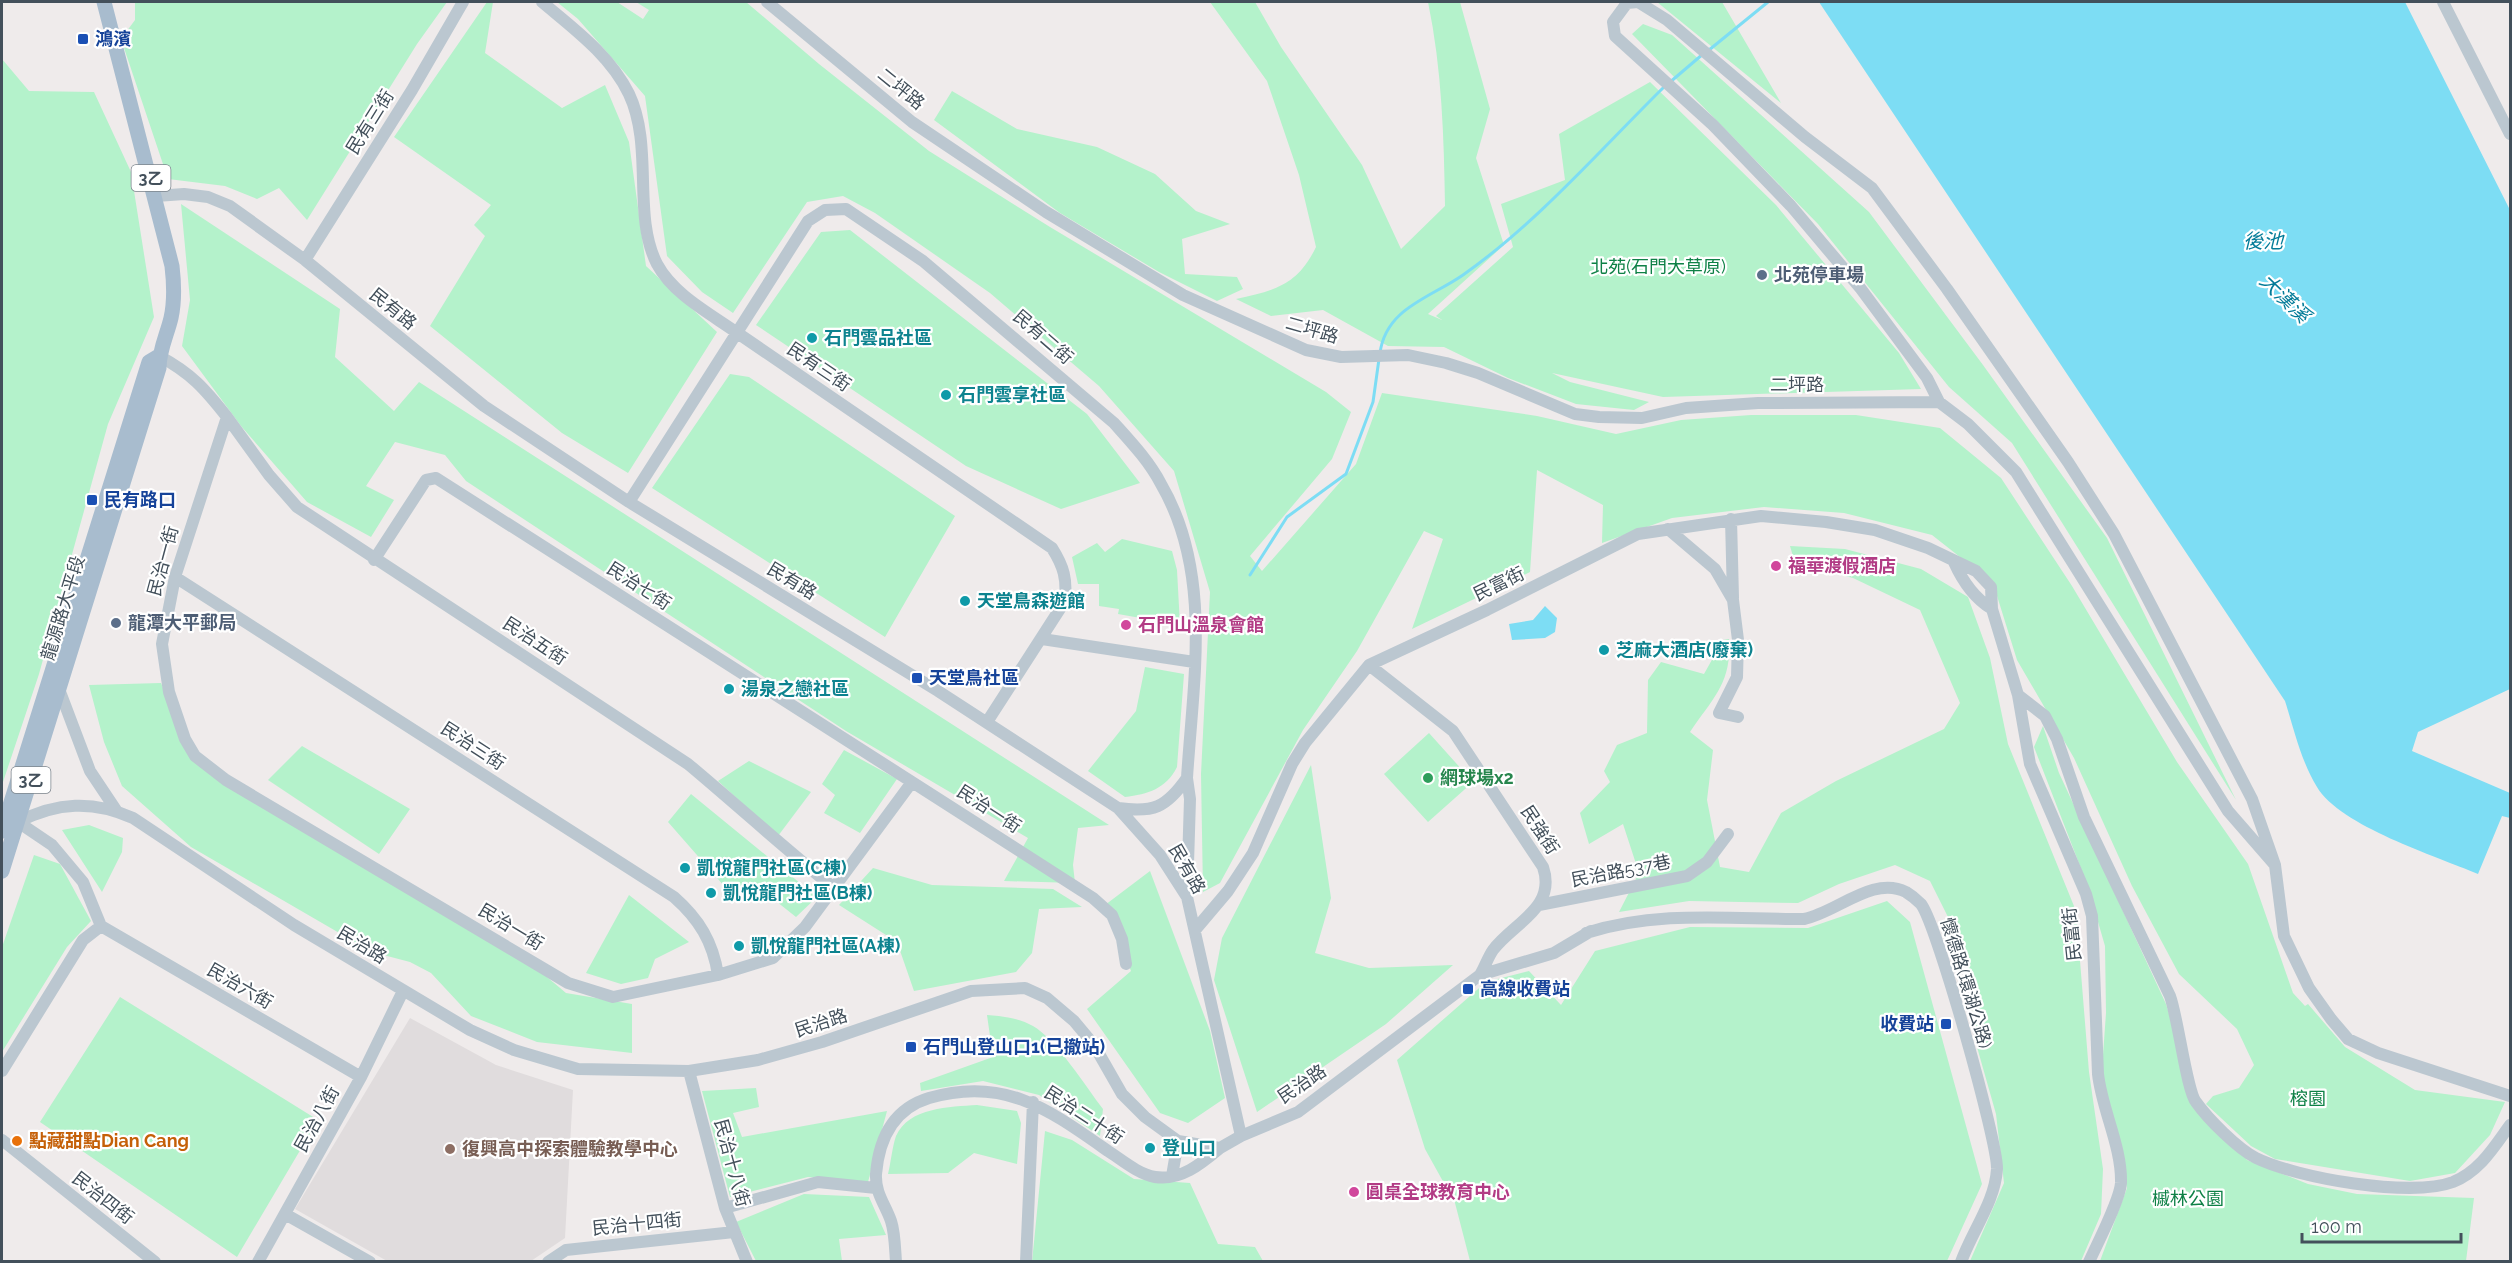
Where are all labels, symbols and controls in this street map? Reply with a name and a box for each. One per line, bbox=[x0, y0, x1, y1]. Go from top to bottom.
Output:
place label: 鴻濱 bbox=[95, 28, 131, 49]
marker: 鴻濱 bbox=[76, 32, 90, 46]
street label: 二坪路 bbox=[874, 63, 929, 114]
street label: 民有三街 bbox=[342, 86, 398, 158]
road number: 3乙 bbox=[132, 165, 170, 191]
water label: 後池 bbox=[2243, 229, 2285, 253]
park label: 北苑(石門大草原) bbox=[1590, 256, 1726, 277]
place label: 北苑停車場 bbox=[1774, 264, 1864, 285]
marker: 北苑停車場 bbox=[1755, 268, 1769, 282]
water label: 大漢溪 bbox=[2255, 269, 2317, 330]
street label: 民有路 bbox=[366, 283, 421, 334]
street label: 民有二街 bbox=[1009, 305, 1077, 368]
street label: 二坪路 bbox=[1283, 312, 1341, 347]
place label: 石門雲品社區 bbox=[824, 327, 932, 348]
marker: 石門雲品社區 bbox=[805, 331, 819, 345]
street label: 民有三街 bbox=[784, 338, 855, 395]
street label: 二坪路 bbox=[1770, 374, 1824, 395]
place label: 石門雲享社區 bbox=[958, 384, 1066, 405]
marker: 石門雲享社區 bbox=[939, 388, 953, 402]
place label: 民有路口 bbox=[104, 489, 176, 510]
marker: 民有路口 bbox=[85, 493, 99, 507]
street label: 民治一街 bbox=[143, 523, 182, 598]
street label: 龍源路大平段 bbox=[37, 553, 88, 663]
place label: 福華渡假酒店 bbox=[1788, 555, 1896, 576]
street label: 民治七街 bbox=[603, 557, 675, 614]
street label: 民有路 bbox=[764, 558, 821, 603]
marker: 福華渡假酒店 bbox=[1769, 559, 1783, 573]
street label: 民富街 bbox=[1470, 562, 1528, 605]
place label: 天堂鳥森遊館 bbox=[977, 590, 1085, 611]
marker: 天堂鳥森遊館 bbox=[958, 594, 972, 608]
place label: 龍潭大平郵局 bbox=[128, 612, 236, 633]
street label: 民治五街 bbox=[499, 612, 571, 669]
place label: 石門山溫泉會館 bbox=[1138, 614, 1264, 635]
marker: 龍潭大平郵局 bbox=[109, 616, 123, 630]
marker: 石門山溫泉會館 bbox=[1119, 618, 1133, 632]
place label: 芝麻大酒店(廢棄) bbox=[1616, 639, 1753, 660]
marker: 芝麻大酒店(廢棄) bbox=[1597, 643, 1611, 657]
place label: 天堂鳥社區 bbox=[929, 667, 1019, 688]
marker: 天堂鳥社區 bbox=[910, 671, 924, 685]
place label: 湯泉之戀社區 bbox=[741, 678, 849, 699]
marker: 湯泉之戀社區 bbox=[722, 682, 736, 696]
street label: 民治三街 bbox=[437, 717, 509, 774]
road number: 3乙 bbox=[12, 767, 51, 793]
place label: 網球場x2 bbox=[1440, 767, 1514, 788]
marker: 網球場x2 bbox=[1421, 771, 1435, 785]
street label: 民治一街 bbox=[953, 780, 1025, 837]
street label: 民強街 bbox=[1517, 801, 1564, 858]
street label: 民有路 bbox=[1165, 840, 1210, 897]
street label: 民治路537巷 bbox=[1569, 851, 1672, 890]
place label: 凱悅龍門社區(C棟) bbox=[697, 857, 847, 878]
marker: 凱悅龍門社區(C棟) bbox=[678, 861, 692, 875]
place label: 凱悅龍門社區(B棟) bbox=[723, 882, 872, 903]
marker: 凱悅龍門社區(B棟) bbox=[704, 886, 718, 900]
street label: 民治一街 bbox=[475, 899, 548, 954]
street label: 民富街 bbox=[2058, 906, 2085, 962]
street label: 懷德路(環湖公路) bbox=[1937, 915, 1996, 1051]
street label: 民治路 bbox=[334, 922, 391, 967]
place label: 凱悅龍門社區(A棟) bbox=[751, 935, 900, 956]
marker: 凱悅龍門社區(A棟) bbox=[732, 939, 746, 953]
street label: 民治六街 bbox=[204, 958, 277, 1013]
place label: 高線收費站 bbox=[1480, 978, 1570, 999]
marker: 高線收費站 bbox=[1461, 982, 1475, 996]
street label: 民治路 bbox=[792, 1004, 850, 1041]
place label: 收費站 bbox=[1880, 1013, 1934, 1034]
marker: 收費站 bbox=[1939, 1017, 1953, 1031]
place label: 石門山登山口1(已撤站) bbox=[923, 1036, 1105, 1057]
marker: 石門山登山口1(已撤站) bbox=[904, 1040, 918, 1054]
street label: 民治路 bbox=[1273, 1060, 1330, 1107]
street label: 民治二十街 bbox=[1041, 1081, 1128, 1148]
street label: 民治八街 bbox=[290, 1082, 343, 1155]
park label: 榕園 bbox=[2290, 1088, 2326, 1109]
street label: 民治十八街 bbox=[711, 1117, 754, 1209]
place label: 點藏甜點Dian Cang bbox=[29, 1130, 189, 1151]
marker: 點藏甜點Dian Cang bbox=[10, 1134, 24, 1148]
place label: 登山口 bbox=[1162, 1137, 1216, 1158]
place label: 復興高中探索體驗教學中心 bbox=[462, 1138, 678, 1159]
marker: 登山口 bbox=[1143, 1141, 1157, 1155]
marker: 復興高中探索體驗教學中心 bbox=[443, 1142, 457, 1156]
street label: 民治四街 bbox=[68, 1167, 138, 1228]
place label: 圓桌全球教育中心 bbox=[1366, 1181, 1510, 1202]
marker: 圓桌全球教育中心 bbox=[1347, 1185, 1361, 1199]
park label: 槭林公園 bbox=[2152, 1188, 2224, 1209]
scale bar bbox=[2302, 1206, 2461, 1244]
street label: 民治十四街 bbox=[591, 1208, 683, 1239]
text: 100 m bbox=[2311, 1216, 2362, 1237]

